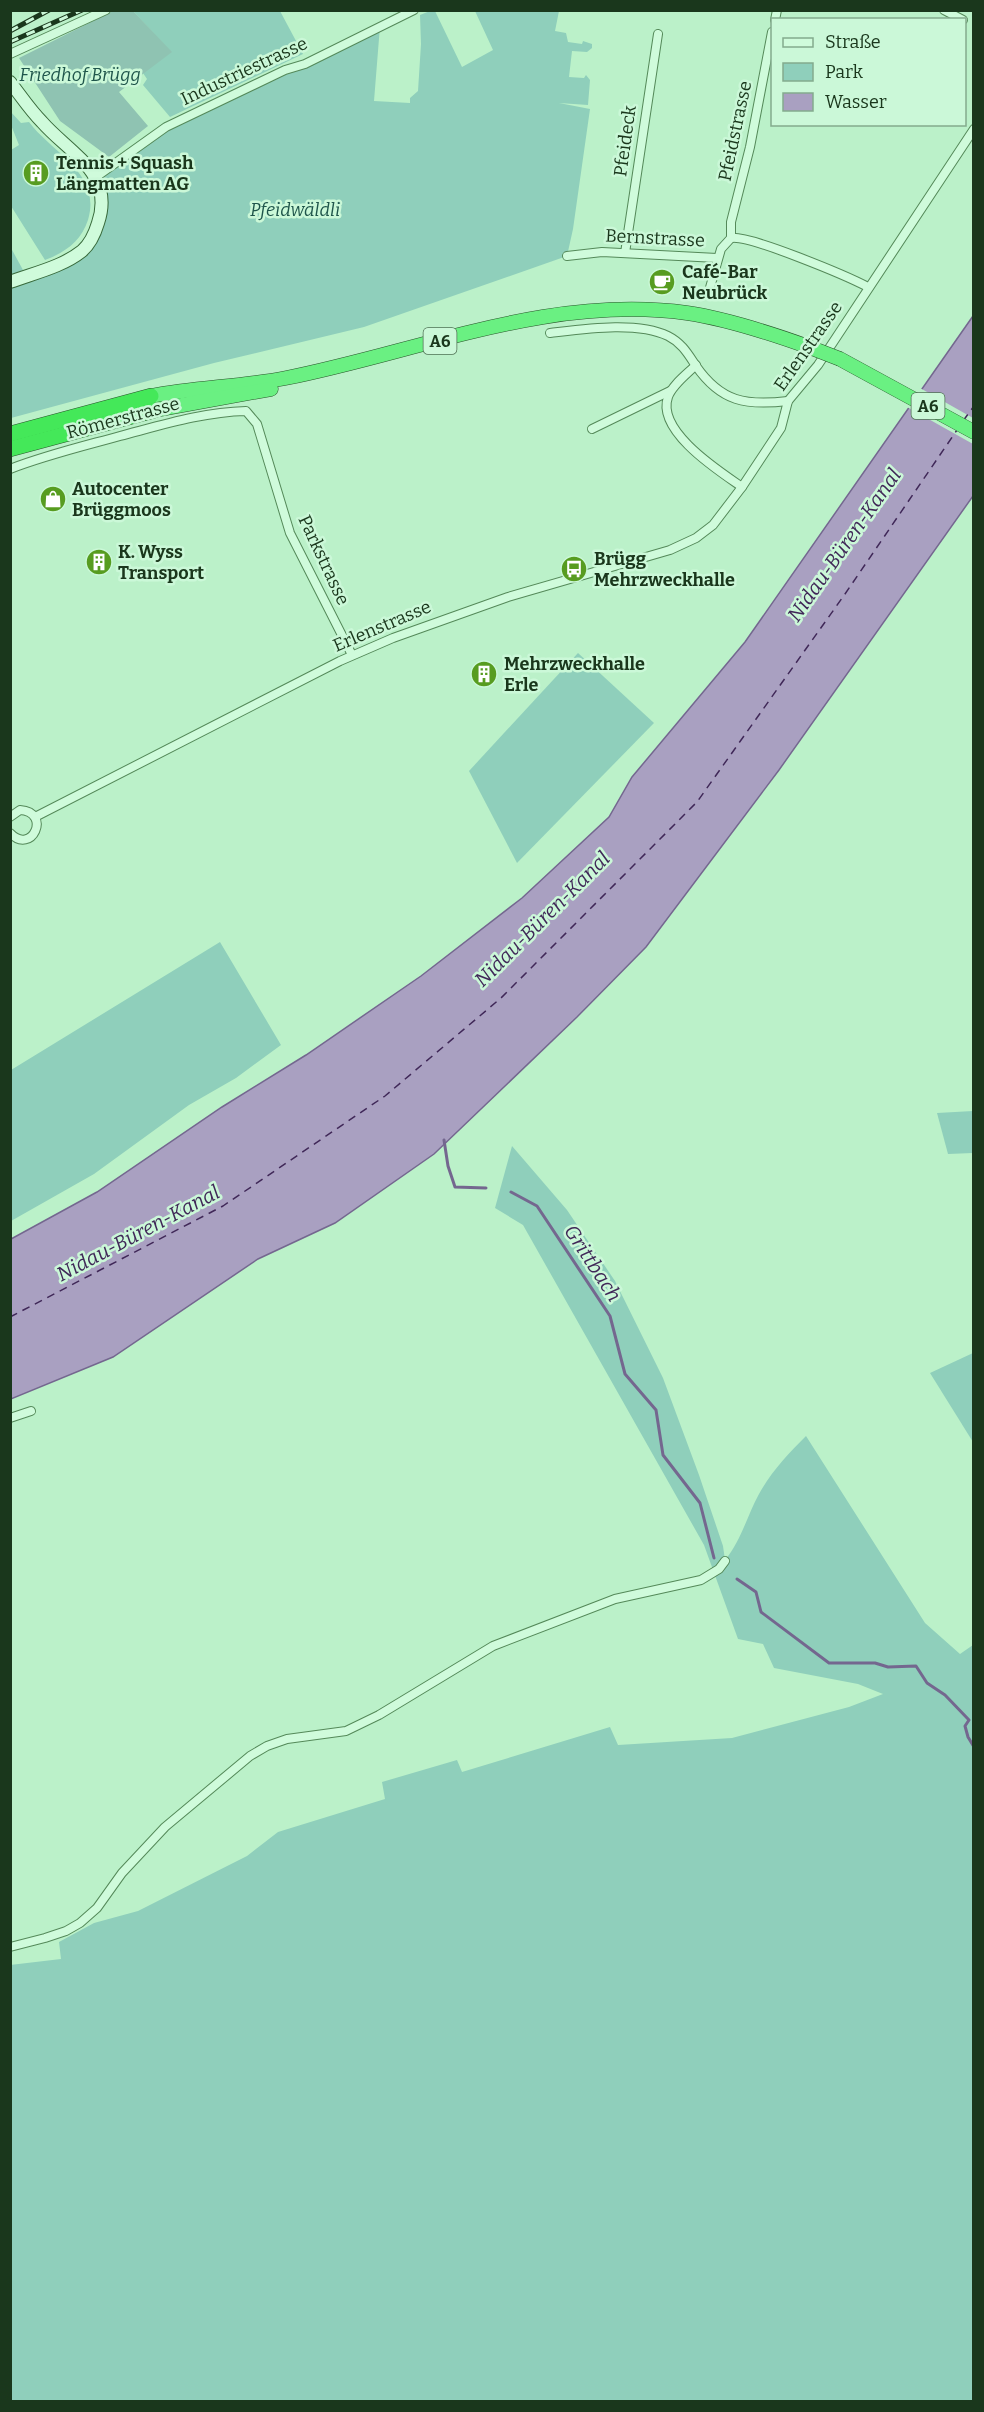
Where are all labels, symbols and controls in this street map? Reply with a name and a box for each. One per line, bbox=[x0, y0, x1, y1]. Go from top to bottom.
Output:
legend bbox=[771, 18, 966, 126]
text: Straße bbox=[825, 31, 881, 53]
street label: Industriestrasse bbox=[177, 32, 311, 110]
text: Park bbox=[825, 61, 864, 83]
park label: Friedhof Brügg bbox=[19, 64, 141, 86]
street label: Pfeidstrasse bbox=[714, 79, 756, 183]
text: Wasser bbox=[825, 91, 887, 113]
street label: Pfeideck bbox=[609, 103, 641, 178]
place label: Tennis + Squash Längmatten AG bbox=[56, 152, 194, 195]
building icon: Tennis + Squash Längmatten AG bbox=[21, 158, 51, 188]
park label: Pfeidwäldli bbox=[250, 199, 340, 221]
street label: Bernstrasse bbox=[605, 224, 705, 252]
place label: Café-Bar Neubrück bbox=[682, 261, 768, 304]
cafe icon: Café-Bar Neubrück bbox=[647, 267, 677, 297]
street label: Erlenstrasse bbox=[769, 297, 847, 395]
road number: A6 bbox=[424, 328, 456, 354]
street label: Römerstrasse bbox=[64, 392, 182, 444]
road number: A6 bbox=[912, 393, 944, 419]
water label: Nidau-Büren-Kanal bbox=[782, 464, 906, 626]
place label: Autocenter Brüggmoos bbox=[72, 478, 171, 521]
shop icon: Autocenter Brüggmoos bbox=[38, 484, 68, 514]
street label: Parkstrasse bbox=[294, 511, 354, 609]
place label: K. Wyss Transport bbox=[118, 541, 204, 584]
building icon: K. Wyss Transport bbox=[84, 547, 114, 577]
place label: Brügg Mehrzweckhalle bbox=[594, 548, 735, 591]
bus stop icon: Brügg Mehrzweckhalle bbox=[559, 554, 589, 584]
street label: Erlenstrasse bbox=[330, 595, 434, 657]
place label: Mehrzweckhalle Erle bbox=[504, 653, 645, 696]
building icon: Mehrzweckhalle Erle bbox=[469, 659, 499, 689]
water label: Nidau-Büren-Kanal bbox=[469, 846, 615, 992]
water label: Nidau-Büren-Kanal bbox=[52, 1180, 224, 1286]
water label: Grittbach bbox=[559, 1220, 627, 1306]

